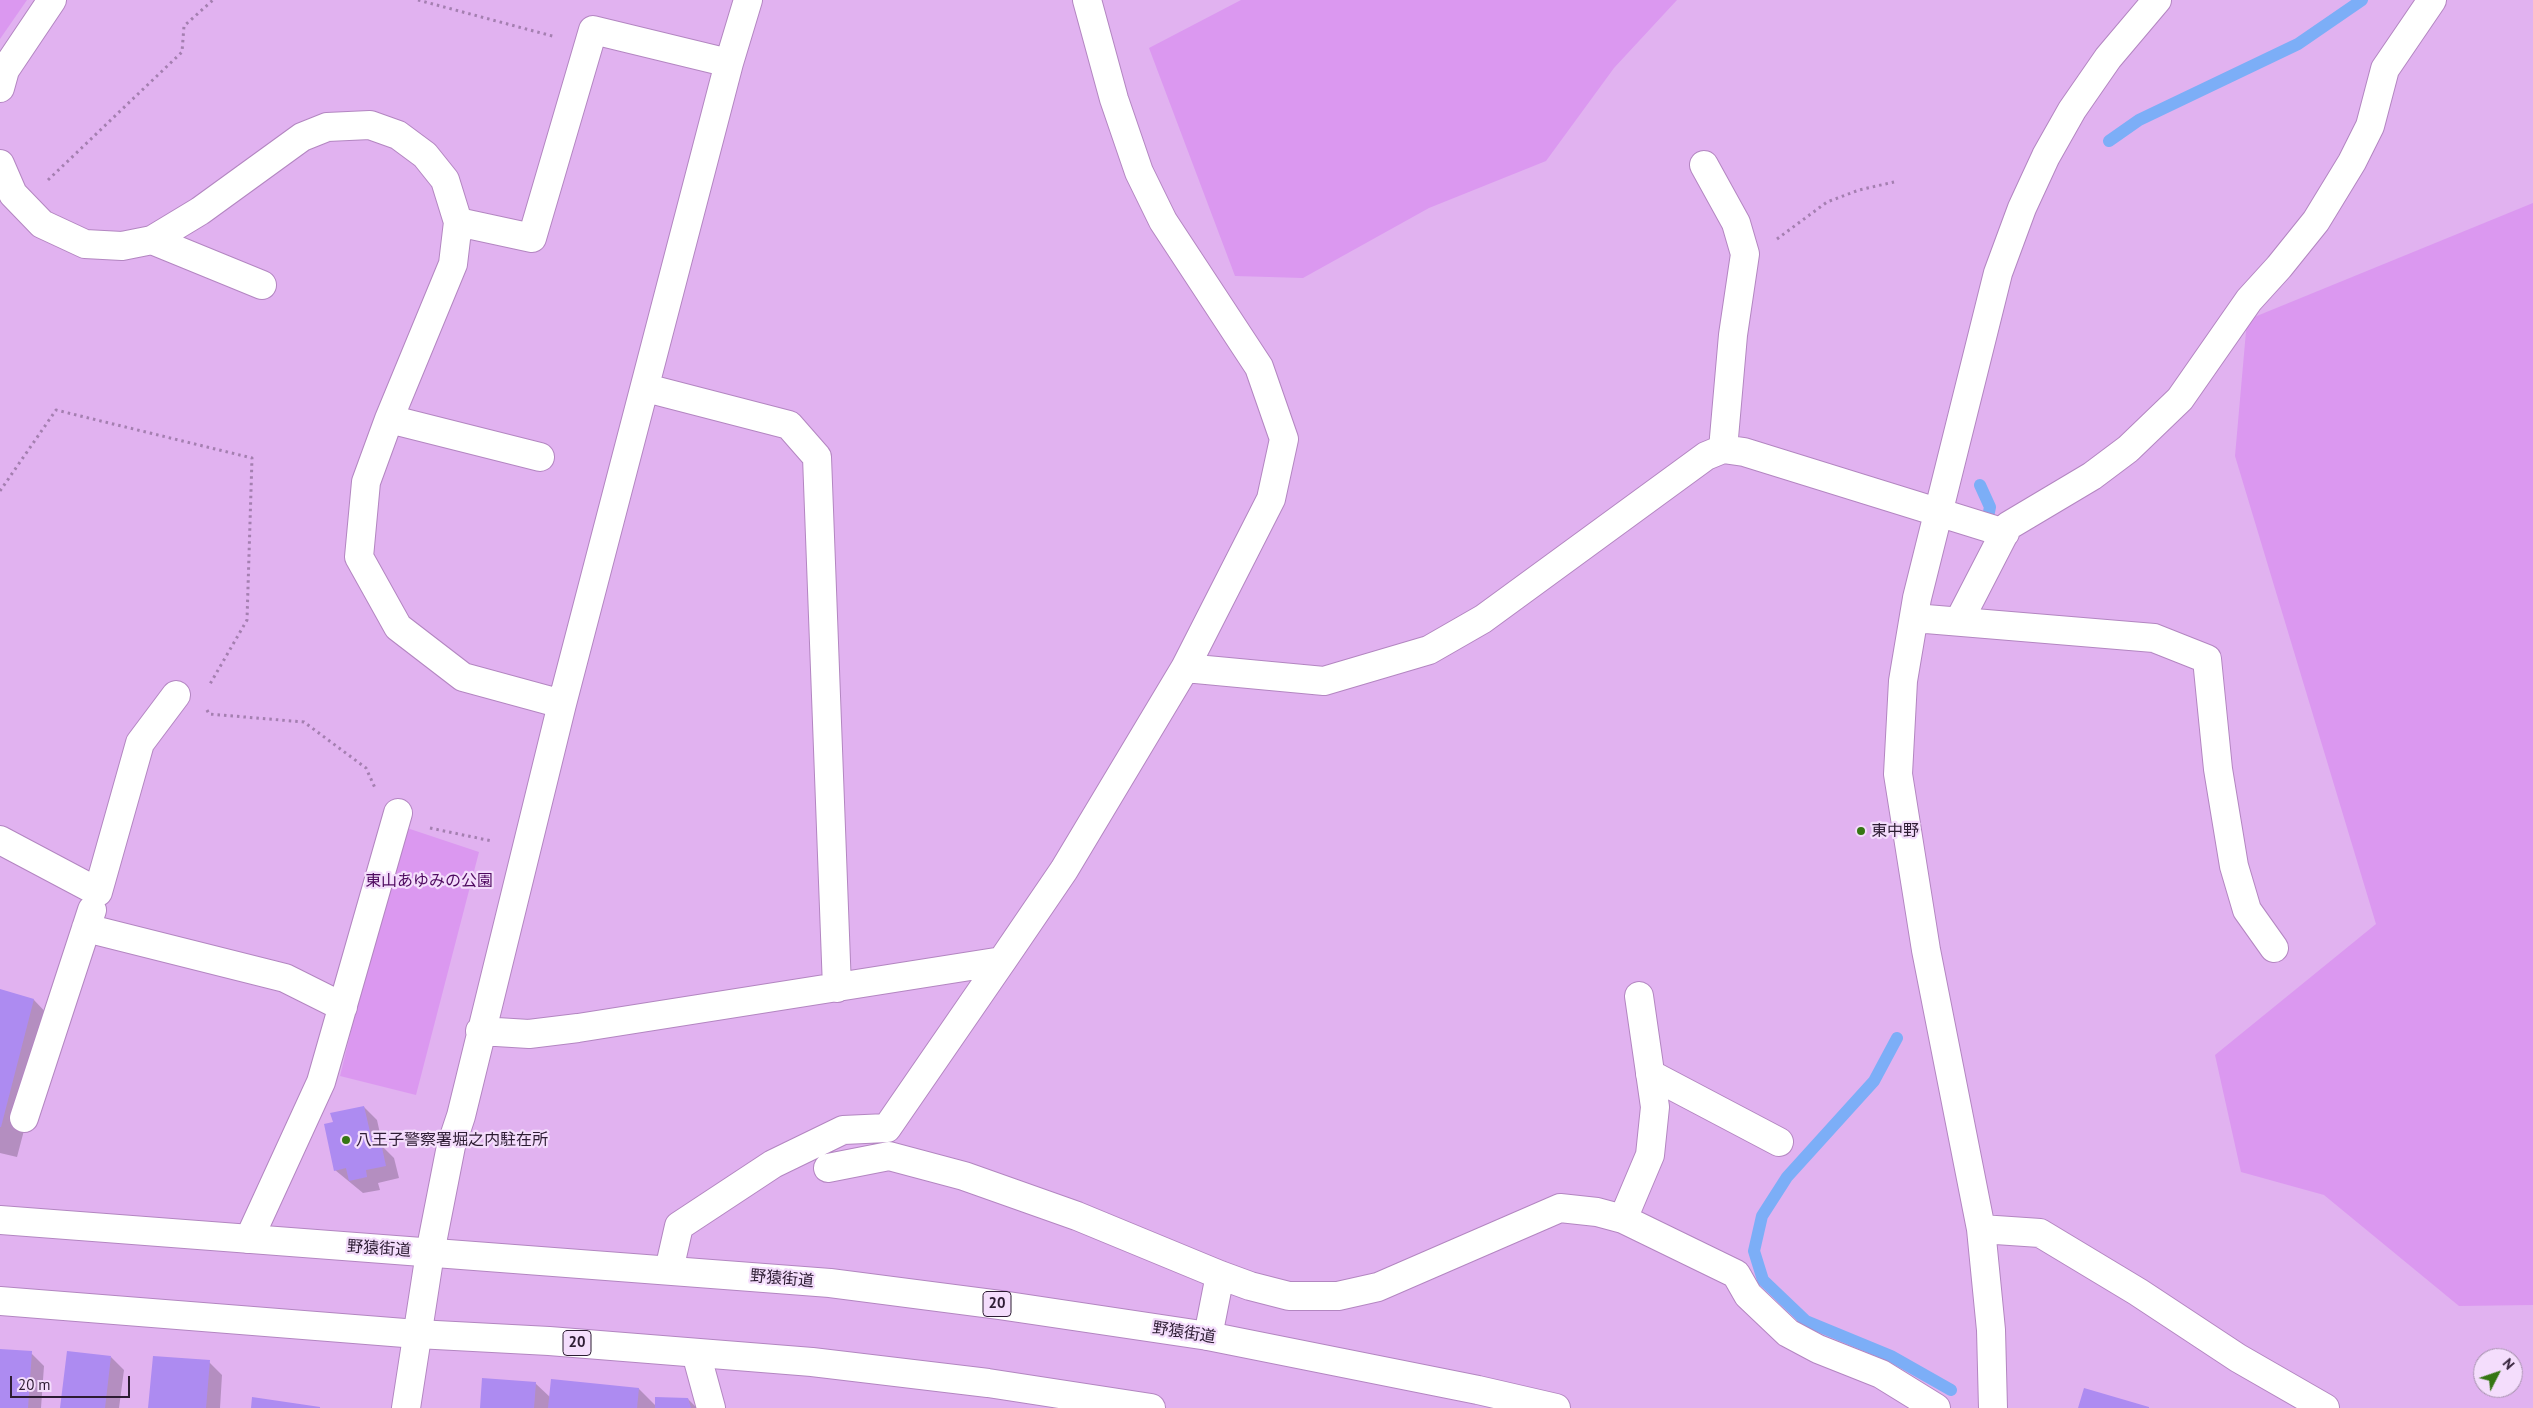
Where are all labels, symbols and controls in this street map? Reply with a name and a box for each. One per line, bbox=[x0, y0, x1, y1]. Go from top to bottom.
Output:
place label: 東中野 bbox=[1871, 821, 1919, 841]
marker: 東中野 bbox=[1855, 825, 1867, 837]
park label: 東山あゆみの公園 bbox=[365, 871, 493, 891]
place label: 八王子警察署堀之内駐在所 bbox=[356, 1130, 548, 1150]
marker: 八王子警察署堀之内駐在所 bbox=[340, 1134, 352, 1146]
street label: 野猿街道 bbox=[346, 1237, 412, 1261]
street label: 野猿街道 bbox=[749, 1267, 815, 1291]
road number: 20 bbox=[983, 1292, 1011, 1316]
street label: 野猿街道 bbox=[1151, 1319, 1217, 1347]
road number: 20 bbox=[563, 1330, 591, 1356]
north arrow bbox=[2473, 1348, 2523, 1398]
text: N bbox=[2499, 1354, 2518, 1373]
scale bar bbox=[12, 1366, 132, 1398]
text: 20 m bbox=[18, 1375, 51, 1394]

